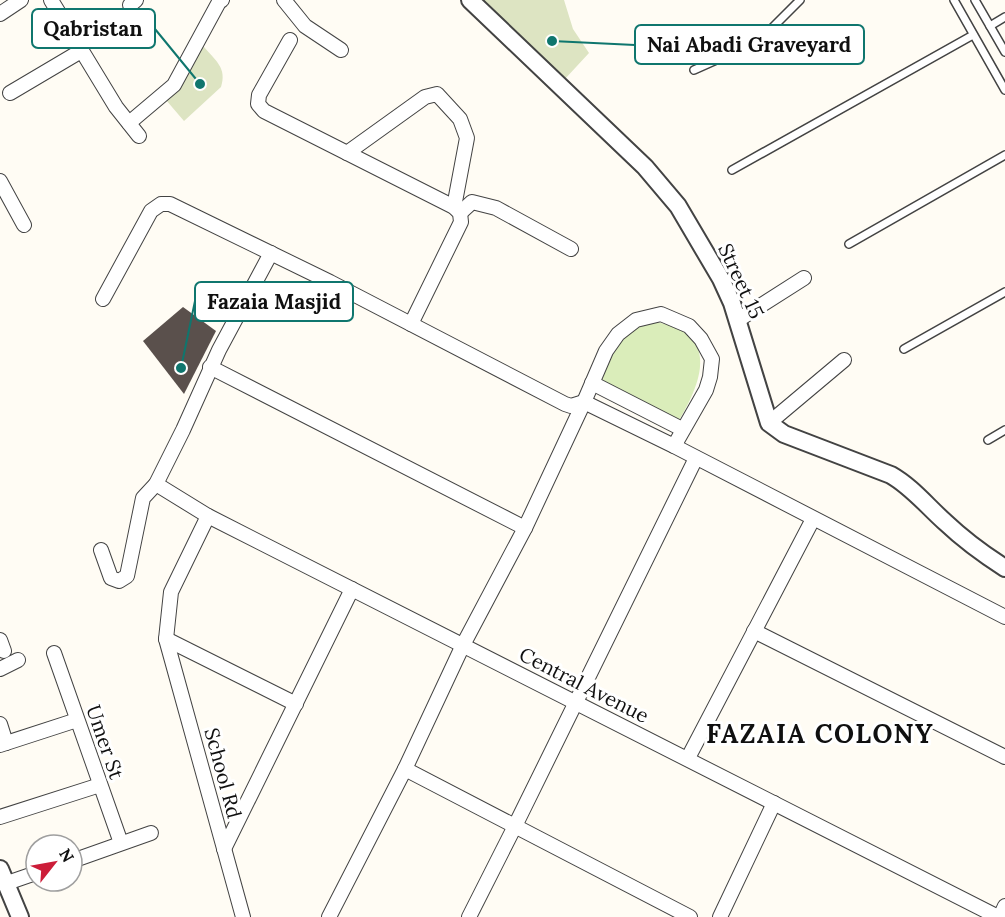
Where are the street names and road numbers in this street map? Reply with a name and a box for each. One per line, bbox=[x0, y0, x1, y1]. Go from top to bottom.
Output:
street label: Street 15 bbox=[713, 239, 770, 322]
street label: Central Avenue bbox=[515, 641, 653, 728]
street label: Umer St bbox=[81, 702, 130, 782]
street label: School Rd bbox=[199, 725, 248, 821]

